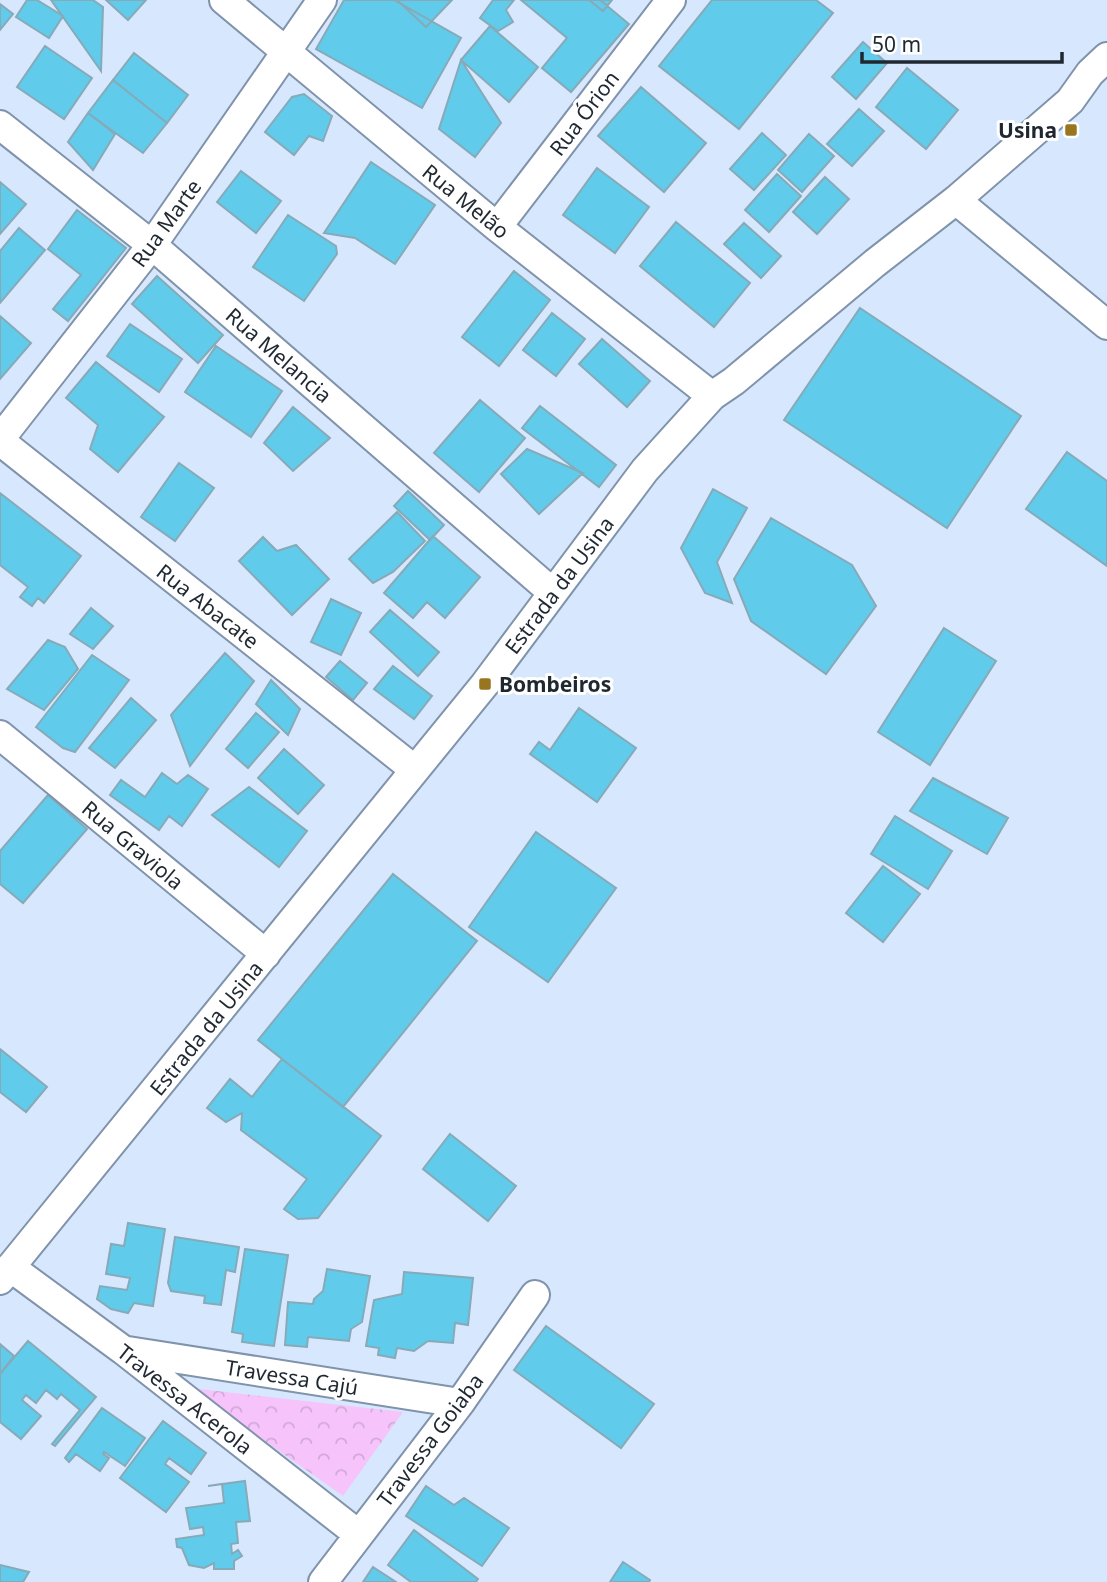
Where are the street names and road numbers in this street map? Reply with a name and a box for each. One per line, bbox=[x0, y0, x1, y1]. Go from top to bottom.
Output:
street label: Rua Órion bbox=[543, 65, 625, 161]
street label: Rua Melão bbox=[417, 157, 515, 245]
street label: Rua Marte bbox=[125, 173, 207, 273]
street label: Rua Melancia bbox=[220, 301, 338, 409]
street label: Estrada da Usina bbox=[498, 511, 620, 659]
street label: Rua Abacate bbox=[151, 557, 265, 655]
street label: Rua Graviola bbox=[76, 794, 190, 896]
street label: Estrada da Usina bbox=[143, 955, 269, 1101]
street label: Travessa Acerola bbox=[112, 1337, 258, 1461]
street label: Travessa Cajú bbox=[224, 1353, 360, 1401]
street label: Travessa Goiaba bbox=[371, 1368, 489, 1512]

